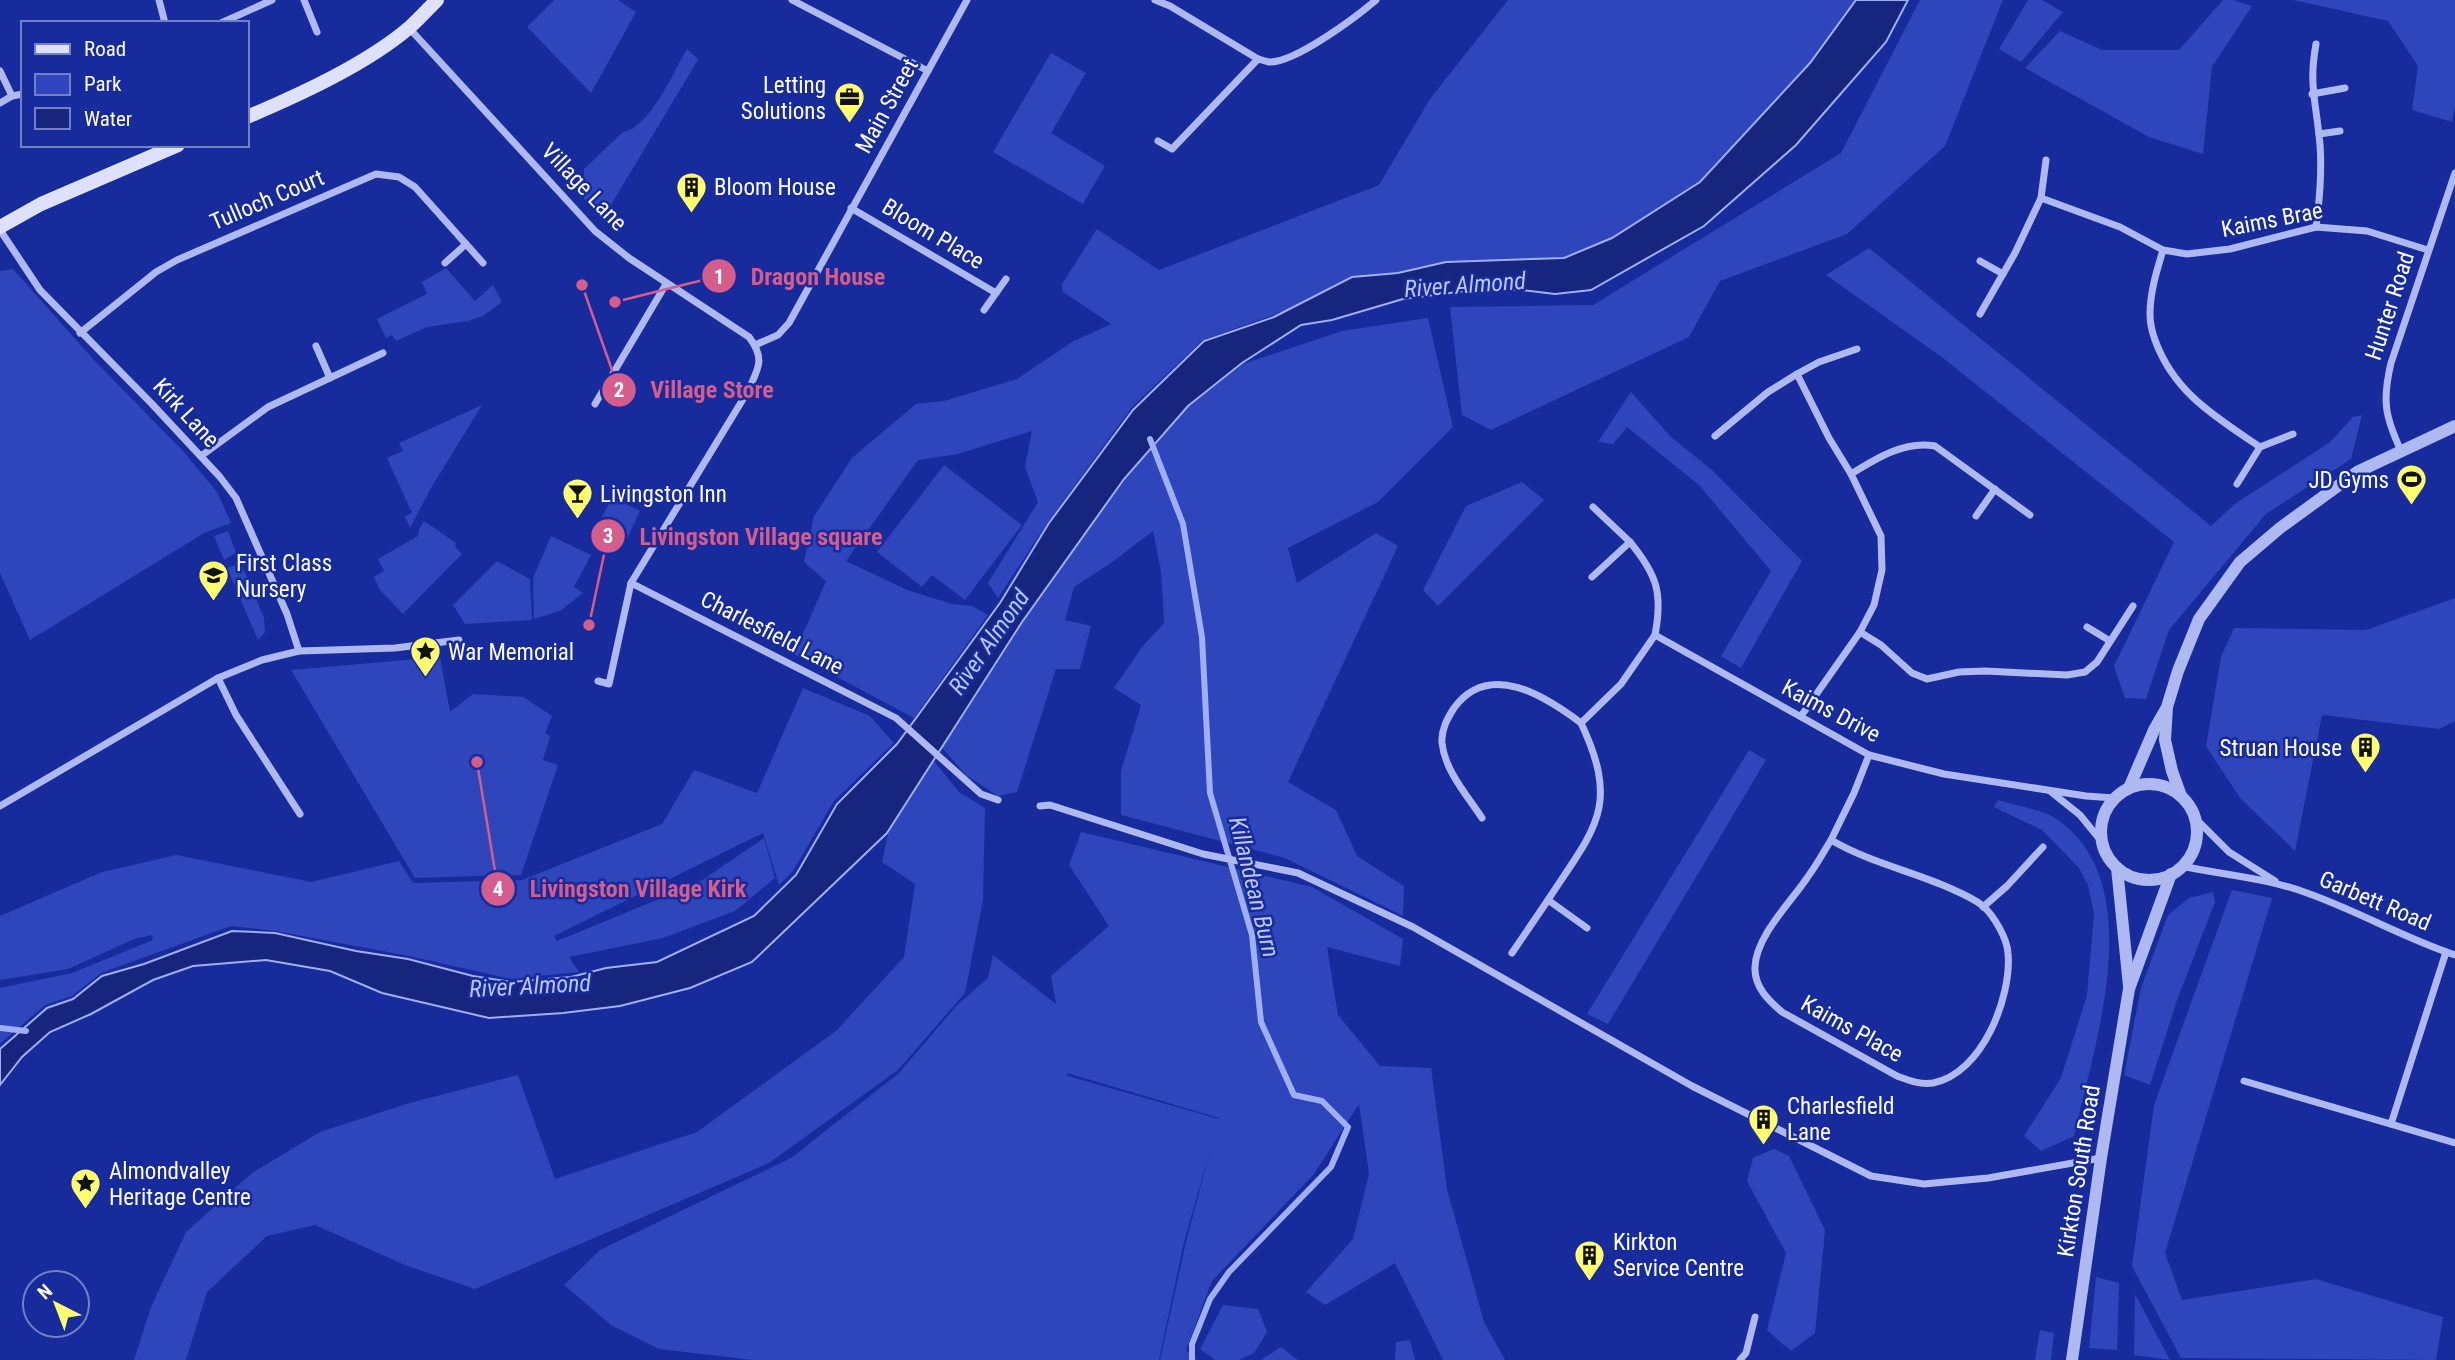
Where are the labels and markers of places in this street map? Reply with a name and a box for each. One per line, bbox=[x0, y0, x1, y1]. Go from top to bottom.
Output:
place label: Letting Solutions bbox=[741, 72, 826, 125]
office icon: Letting Solutions bbox=[832, 81, 866, 125]
building icon: Bloom House bbox=[674, 170, 708, 214]
place label: Bloom House bbox=[714, 174, 836, 201]
callout: Dragon House bbox=[701, 254, 899, 299]
callout: Village Store bbox=[601, 367, 788, 412]
sports icon: JD Gyms bbox=[2395, 463, 2429, 507]
place label: JD Gyms bbox=[2309, 467, 2389, 494]
bar icon: Livingston Inn bbox=[560, 477, 594, 521]
place label: Livingston Inn bbox=[600, 481, 727, 508]
callout: Livingston Village square bbox=[591, 514, 897, 559]
place label: First Class Nursery bbox=[236, 550, 332, 603]
school or university icon: First Class Nursery bbox=[196, 559, 230, 603]
place icon: War Memorial bbox=[408, 635, 442, 679]
place label: War Memorial bbox=[448, 639, 574, 666]
building icon: Struan House bbox=[2348, 731, 2382, 775]
place label: Struan House bbox=[2220, 735, 2342, 762]
callout: Livingston Village Kirk bbox=[481, 866, 760, 911]
place label: Charlesfield Lane bbox=[1787, 1093, 1894, 1146]
building icon: Charlesfield Lane bbox=[1747, 1102, 1781, 1146]
place label: Almondvalley Heritage Centre bbox=[109, 1158, 251, 1211]
place icon: Almondvalley Heritage Centre bbox=[69, 1167, 103, 1211]
place label: Kirkton Service Centre bbox=[1613, 1229, 1744, 1282]
building icon: Kirkton Service Centre bbox=[1573, 1238, 1607, 1282]

